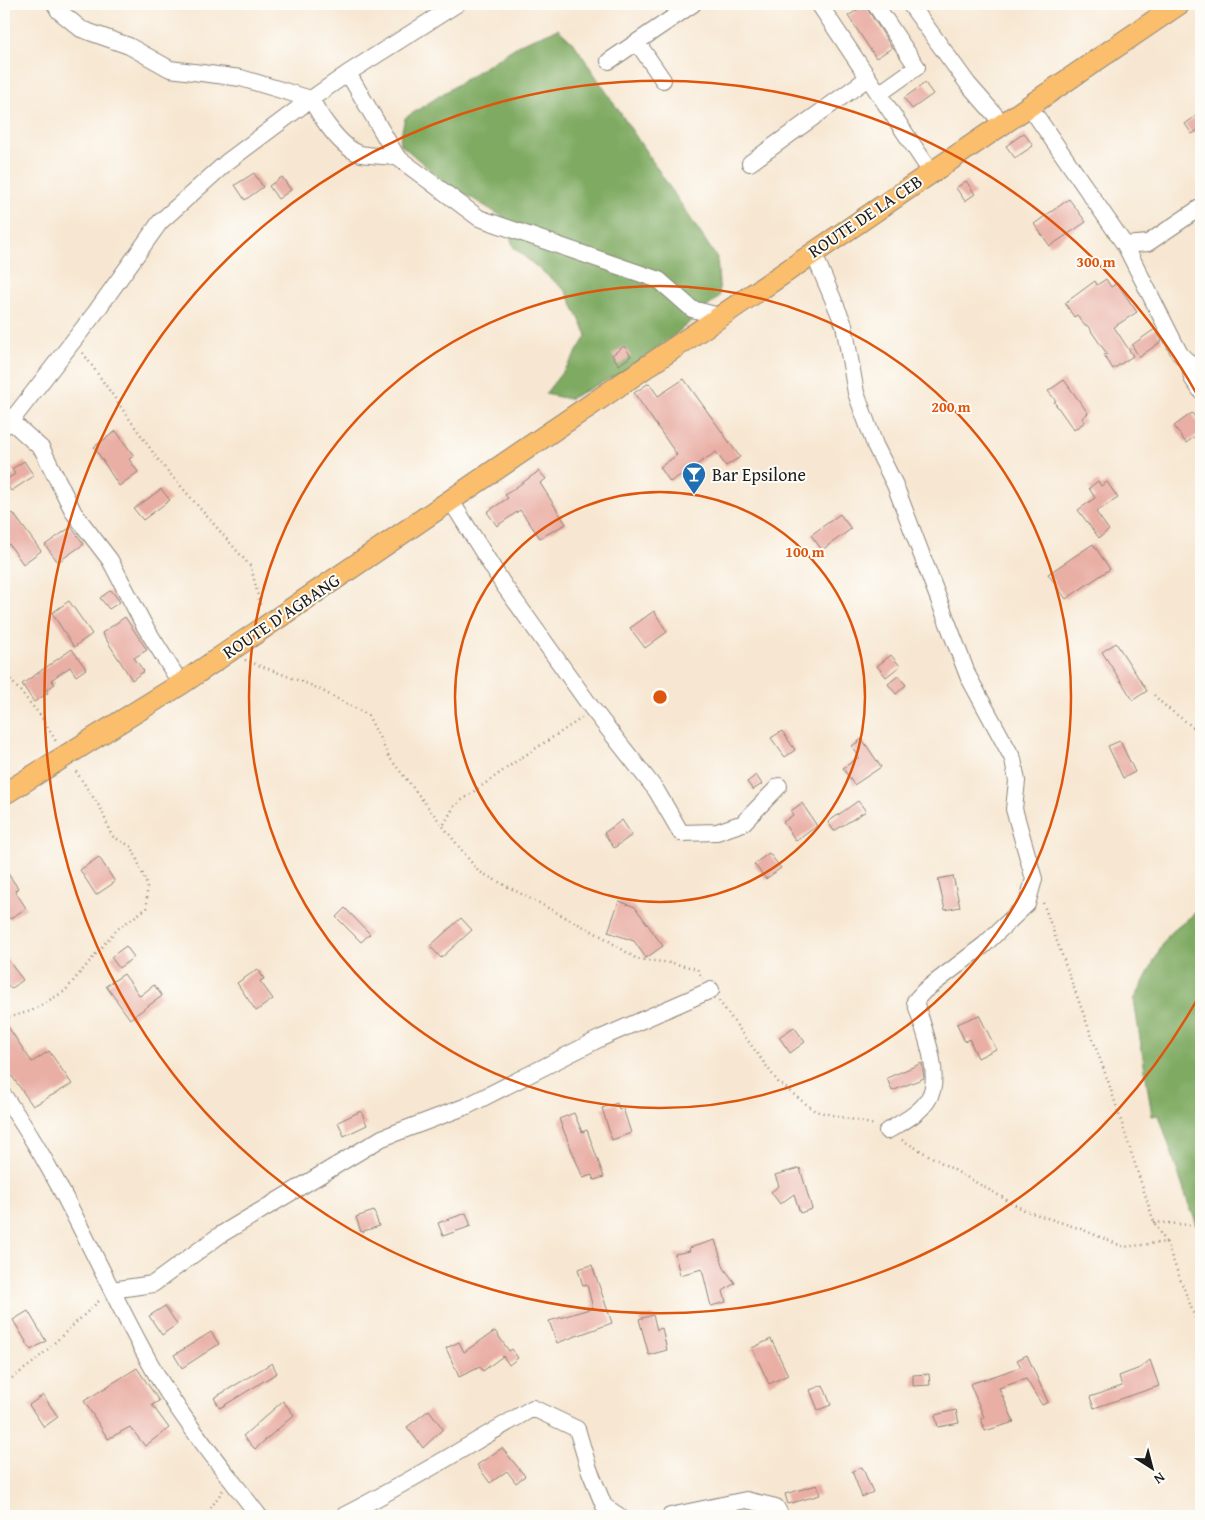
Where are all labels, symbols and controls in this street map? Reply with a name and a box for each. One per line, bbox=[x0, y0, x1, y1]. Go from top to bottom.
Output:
street label: ROUTE DE LA CEB bbox=[802, 168, 928, 264]
text: 300 m bbox=[1076, 251, 1116, 272]
text: 200 m bbox=[931, 396, 971, 417]
bar icon: Bar Epsilone bbox=[681, 461, 707, 495]
place label: Bar Epsilone bbox=[712, 461, 806, 488]
text: 100 m bbox=[785, 541, 825, 562]
street label: ROUTE D'AGBANG bbox=[217, 566, 346, 665]
centre of rings bbox=[651, 688, 669, 706]
north arrow bbox=[1128, 1442, 1178, 1492]
text: N bbox=[1149, 1468, 1169, 1490]

